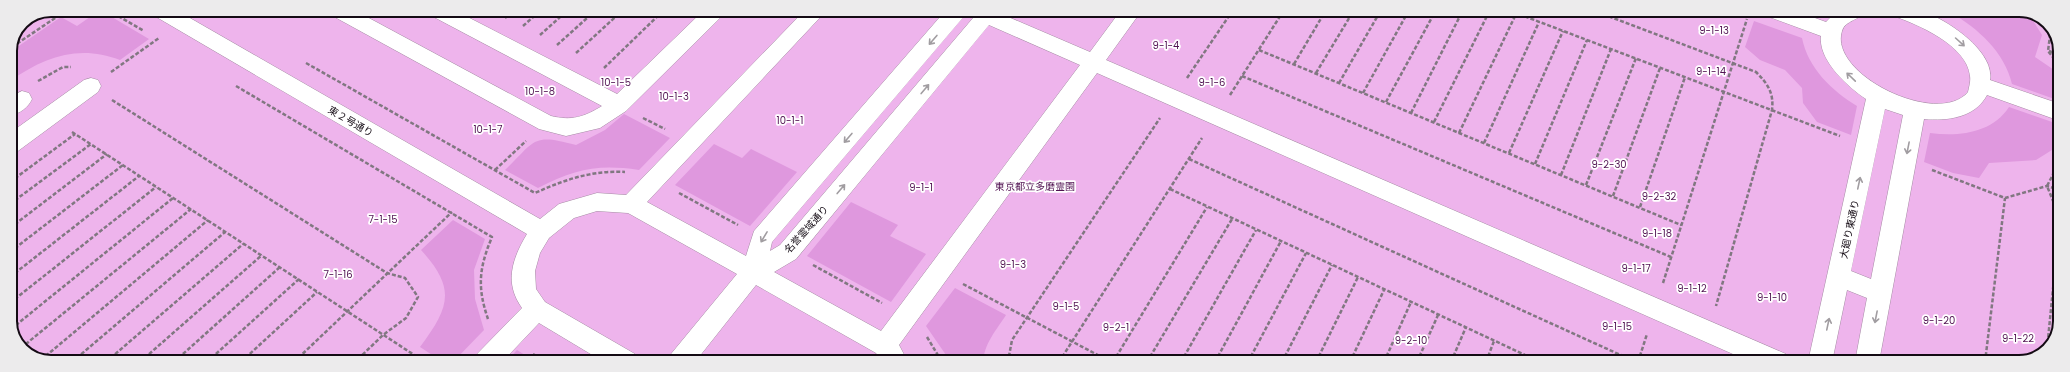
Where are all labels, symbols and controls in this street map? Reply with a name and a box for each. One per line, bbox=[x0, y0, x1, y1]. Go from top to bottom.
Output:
park label: 9-1-13 bbox=[1699, 23, 1729, 38]
one-way arrow bbox=[928, 34, 937, 45]
one-way arrow bbox=[1954, 37, 1964, 46]
park label: 9-1-4 bbox=[1153, 38, 1179, 53]
park label: 9-1-14 bbox=[1696, 64, 1726, 79]
one-way arrow bbox=[1846, 72, 1856, 82]
park label: 10-1-5 bbox=[601, 75, 631, 90]
park label: 9-1-6 bbox=[1199, 75, 1225, 90]
park label: 10-1-8 bbox=[525, 84, 555, 99]
one-way arrow bbox=[920, 84, 929, 95]
park label: 10-1-3 bbox=[659, 89, 689, 104]
street label: 東２号通り bbox=[325, 102, 376, 140]
park label: 10-1-1 bbox=[777, 113, 803, 128]
park label: 10-1-7 bbox=[473, 122, 503, 137]
one-way arrow bbox=[843, 133, 852, 143]
one-way arrow bbox=[1903, 141, 1911, 154]
park label: 9-2-30 bbox=[1591, 157, 1627, 172]
one-way arrow bbox=[1855, 177, 1863, 190]
park label: 東京都立多磨霊園 bbox=[995, 179, 1075, 194]
park label: 9-1-1 bbox=[909, 180, 933, 195]
one-way arrow bbox=[837, 183, 846, 194]
park label: 9-2-32 bbox=[1642, 189, 1677, 204]
street label: 大廻り東通り bbox=[1836, 198, 1863, 260]
street label: 名誉霊域通り bbox=[781, 202, 832, 257]
park label: 7-1-15 bbox=[368, 212, 398, 227]
park label: 9-1-18 bbox=[1642, 226, 1672, 241]
one-way arrow bbox=[760, 231, 767, 243]
park label: 9-1-3 bbox=[1000, 257, 1026, 272]
park label: 9-1-17 bbox=[1621, 261, 1651, 276]
park label: 7-1-16 bbox=[323, 267, 353, 282]
park label: 9-1-12 bbox=[1677, 281, 1707, 296]
park label: 9-1-10 bbox=[1757, 290, 1787, 305]
park label: 9-1-5 bbox=[1053, 299, 1079, 314]
one-way arrow bbox=[1871, 310, 1879, 323]
park label: 9-1-20 bbox=[1923, 313, 1955, 328]
one-way arrow bbox=[1825, 318, 1833, 331]
park label: 9-1-15 bbox=[1602, 319, 1632, 334]
park label: 9-2-1 bbox=[1103, 320, 1129, 335]
park label: 9-1-22 bbox=[2002, 331, 2034, 346]
park label: 9-2-10 bbox=[1395, 333, 1427, 348]

